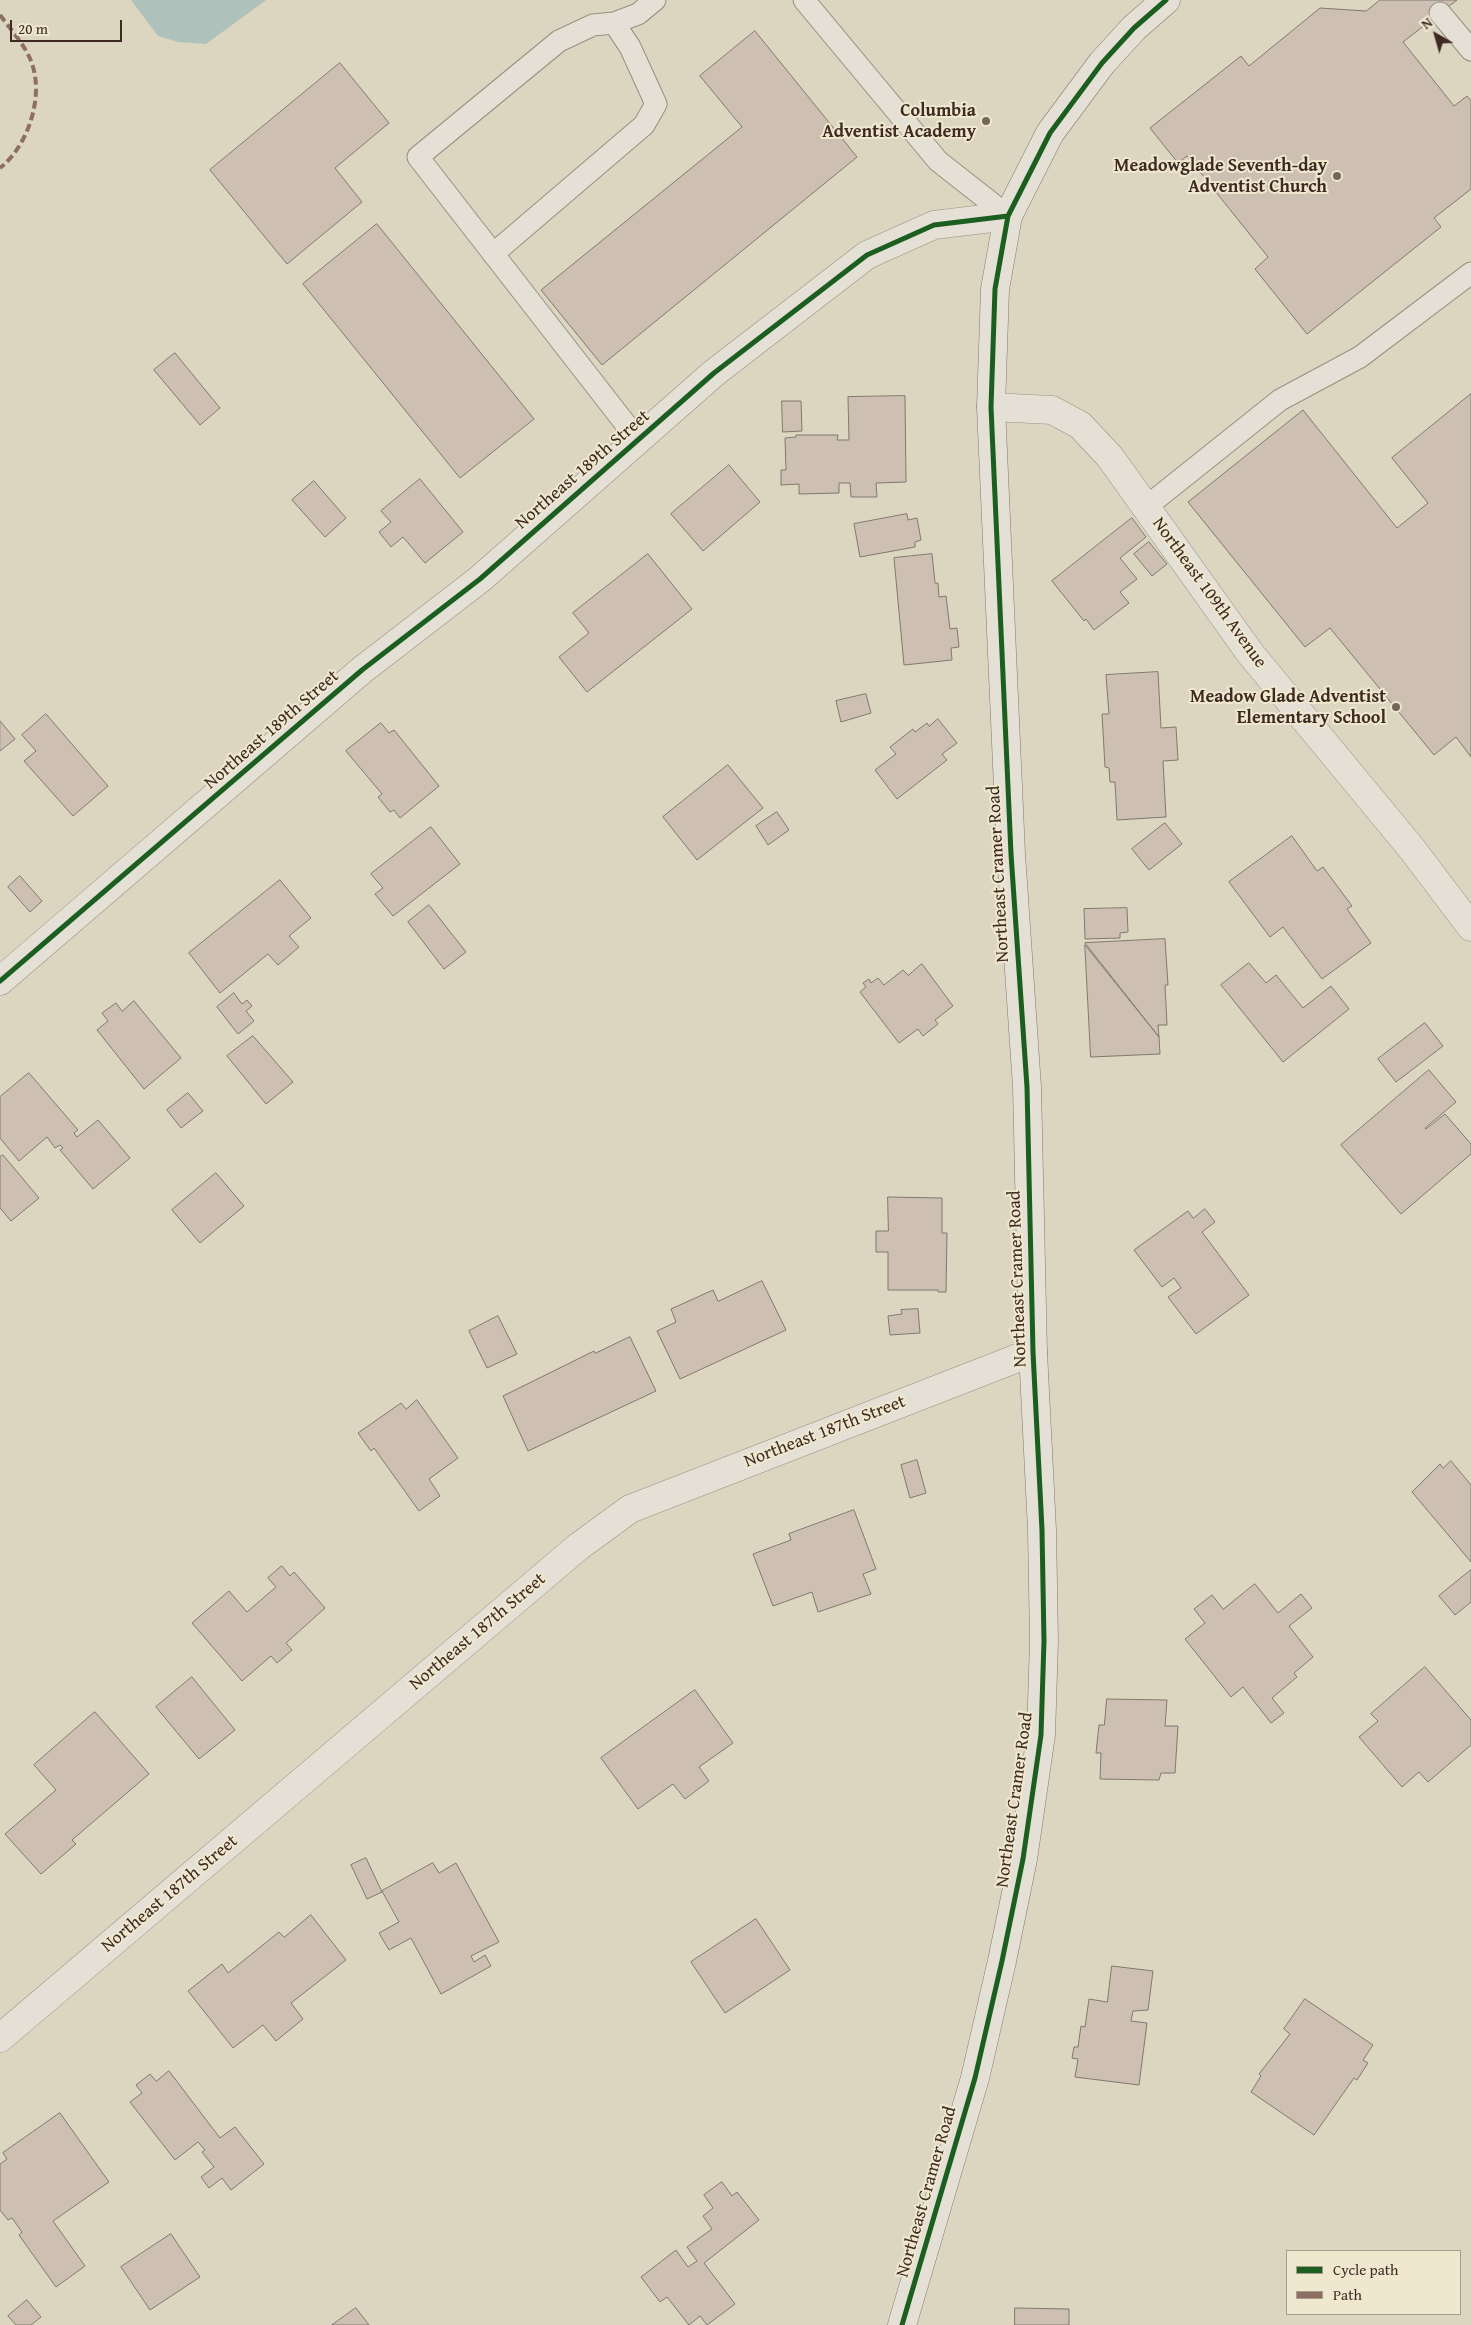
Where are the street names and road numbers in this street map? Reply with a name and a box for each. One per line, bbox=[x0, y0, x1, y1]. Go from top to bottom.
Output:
street label: Northeast 189th Street bbox=[511, 406, 655, 534]
street label: Northeast 109th Avenue bbox=[1147, 513, 1271, 673]
street label: Northeast 189th Street bbox=[200, 666, 344, 794]
street label: Northeast Cramer Road bbox=[984, 785, 1014, 963]
street label: Northeast Cramer Road bbox=[1004, 1190, 1032, 1368]
street label: Northeast 187th Street bbox=[741, 1391, 909, 1473]
street label: Northeast 187th Street bbox=[405, 1569, 551, 1695]
street label: Northeast Cramer Road bbox=[992, 1711, 1038, 1889]
street label: Northeast 187th Street bbox=[97, 1831, 243, 1957]
street label: Northeast Cramer Road bbox=[892, 2104, 962, 2280]

